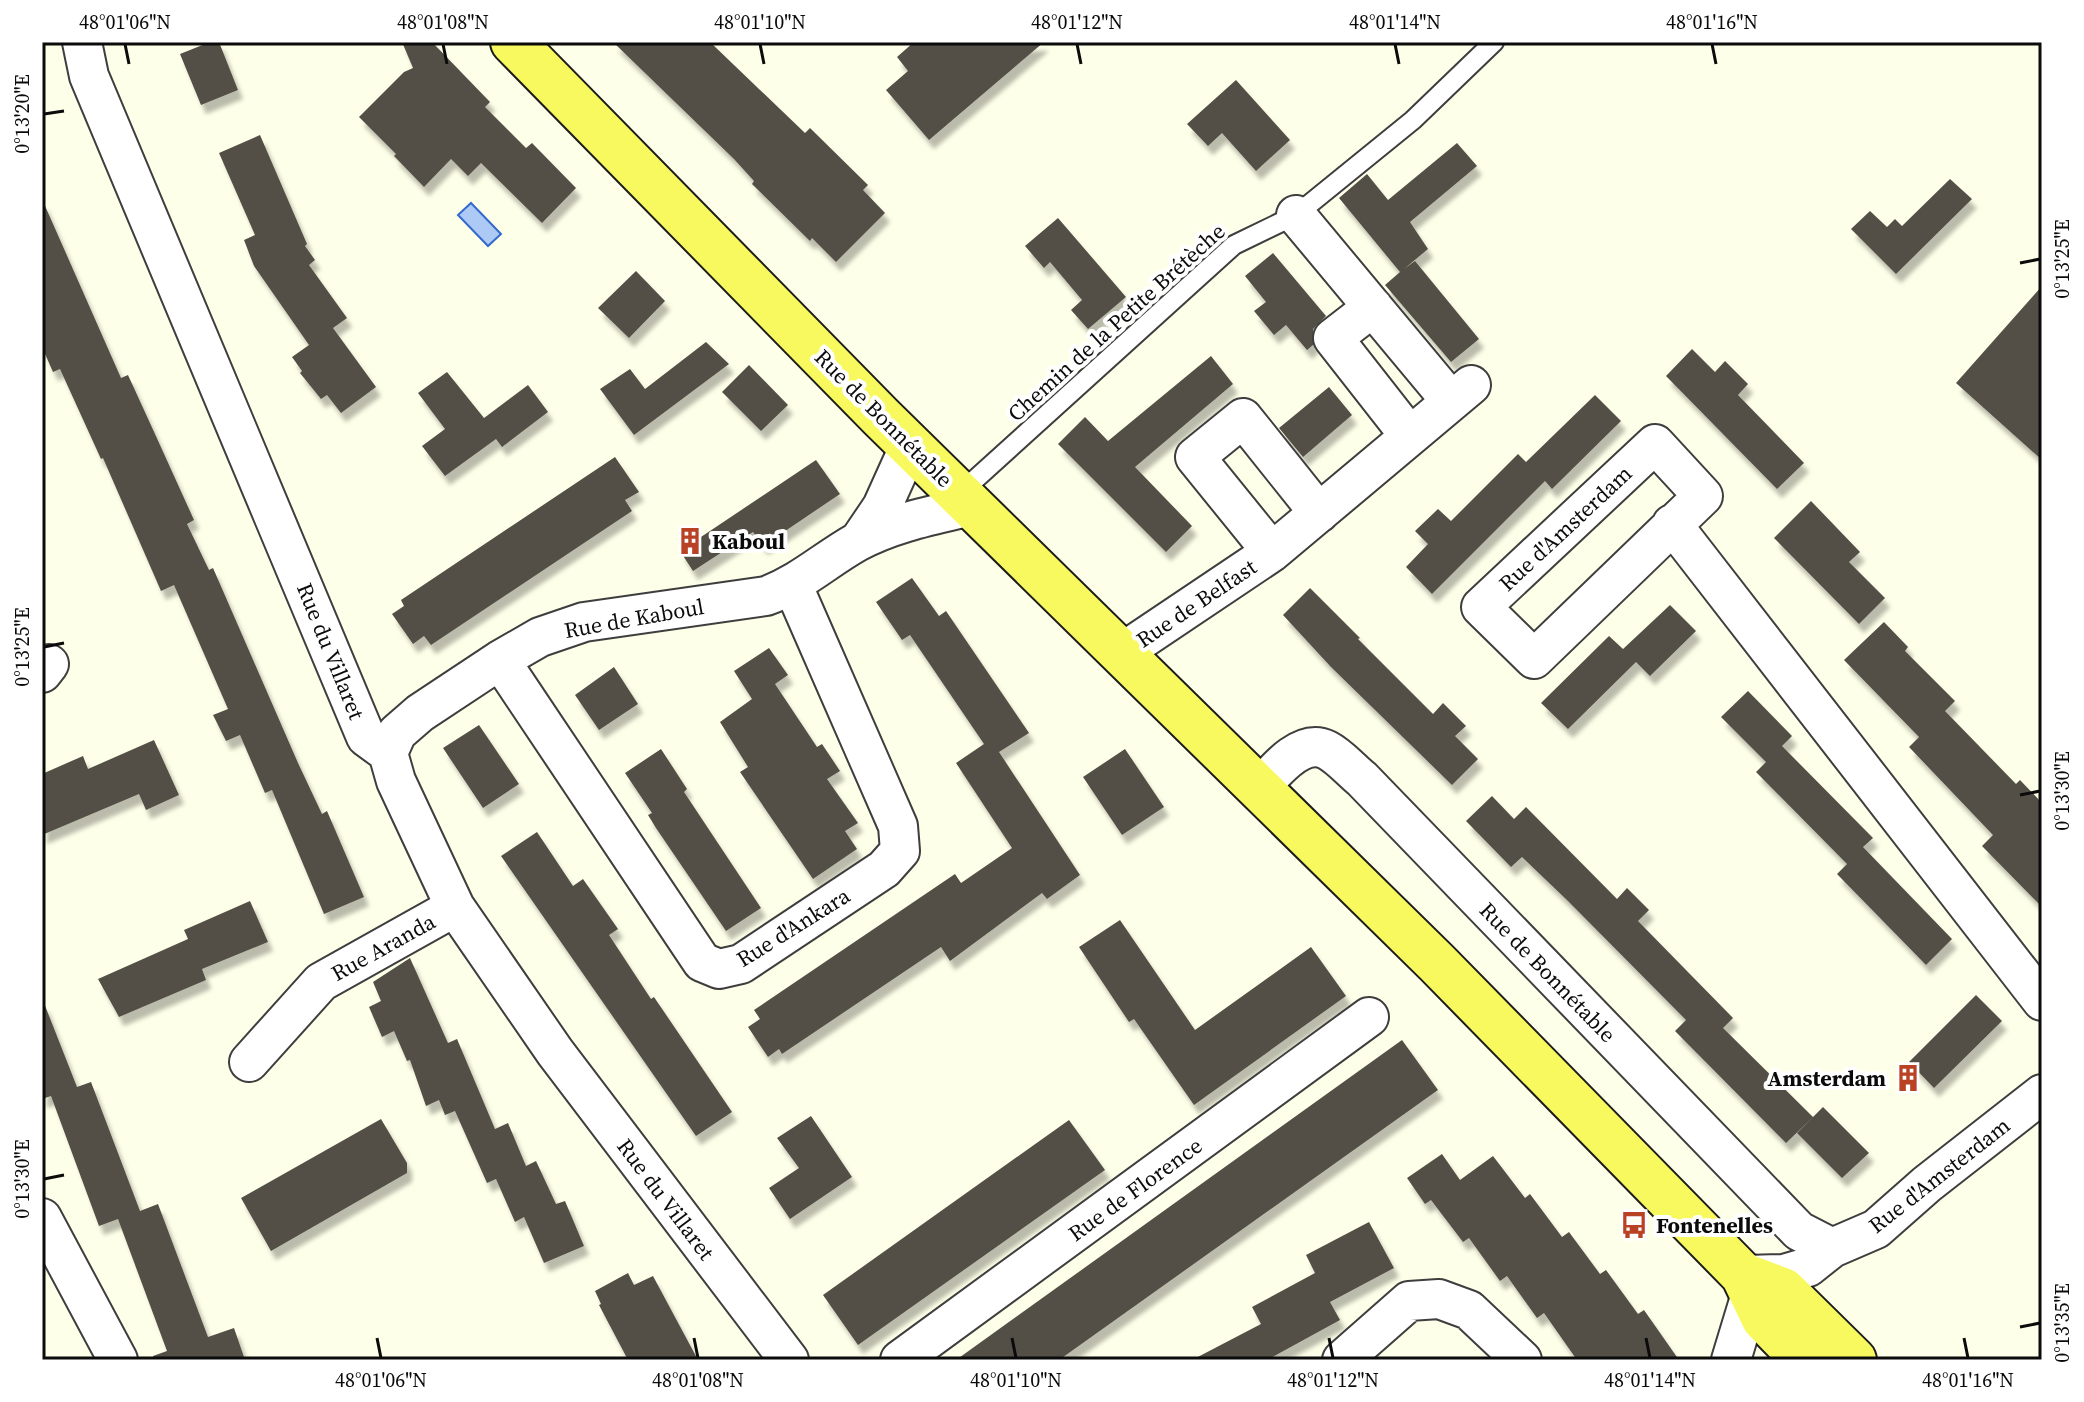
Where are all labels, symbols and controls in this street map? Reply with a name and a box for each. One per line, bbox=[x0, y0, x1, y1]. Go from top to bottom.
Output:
text: 48°01'06"N bbox=[79, 8, 171, 36]
text: 48°01'08"N bbox=[397, 8, 489, 36]
text: 48°01'10"N bbox=[714, 8, 806, 36]
text: 48°01'12"N bbox=[1031, 8, 1123, 36]
text: 48°01'14"N bbox=[1349, 8, 1441, 36]
text: 48°01'16"N bbox=[1666, 8, 1758, 36]
text: 0°13'20"E bbox=[8, 74, 36, 154]
street label: Chemin de la Petite Brétèche bbox=[1001, 216, 1231, 428]
text: 0°13'25"E bbox=[2048, 219, 2076, 299]
street label: Rue de Bonnétable bbox=[808, 342, 960, 494]
street label: Rue d'Amsterdam bbox=[1492, 458, 1638, 598]
building icon: Kaboul bbox=[675, 526, 705, 556]
place label: Kaboul bbox=[712, 526, 785, 556]
street label: Rue de Belfast bbox=[1130, 551, 1263, 654]
street label: Rue du Villaret bbox=[290, 578, 372, 725]
street label: Rue de Kaboul bbox=[562, 591, 706, 645]
text: 0°13'25"E bbox=[8, 607, 36, 687]
text: 0°13'30"E bbox=[2048, 751, 2076, 831]
street label: Rue d'Ankara bbox=[731, 880, 856, 974]
street label: Rue de Bonnétable bbox=[1473, 895, 1623, 1049]
street label: Rue Aranda bbox=[326, 906, 441, 988]
place label: Amsterdam bbox=[1768, 1063, 1886, 1093]
building icon: Amsterdam bbox=[1893, 1063, 1923, 1093]
street label: Rue d'Amsterdam bbox=[1862, 1110, 2016, 1240]
street label: Rue de Florence bbox=[1062, 1130, 1208, 1248]
street label: Rue du Villaret bbox=[610, 1132, 722, 1266]
text: 0°13'30"E bbox=[8, 1139, 36, 1219]
bus stop icon: Fontenelles bbox=[1619, 1210, 1649, 1240]
place label: Fontenelles bbox=[1656, 1210, 1773, 1240]
text: 0°13'35"E bbox=[2048, 1283, 2076, 1363]
text: 48°01'06"N bbox=[335, 1366, 427, 1394]
text: 48°01'08"N bbox=[652, 1366, 744, 1394]
text: 48°01'10"N bbox=[970, 1366, 1062, 1394]
text: 48°01'12"N bbox=[1287, 1366, 1379, 1394]
text: 48°01'14"N bbox=[1604, 1366, 1696, 1394]
text: 48°01'16"N bbox=[1922, 1366, 2014, 1394]

